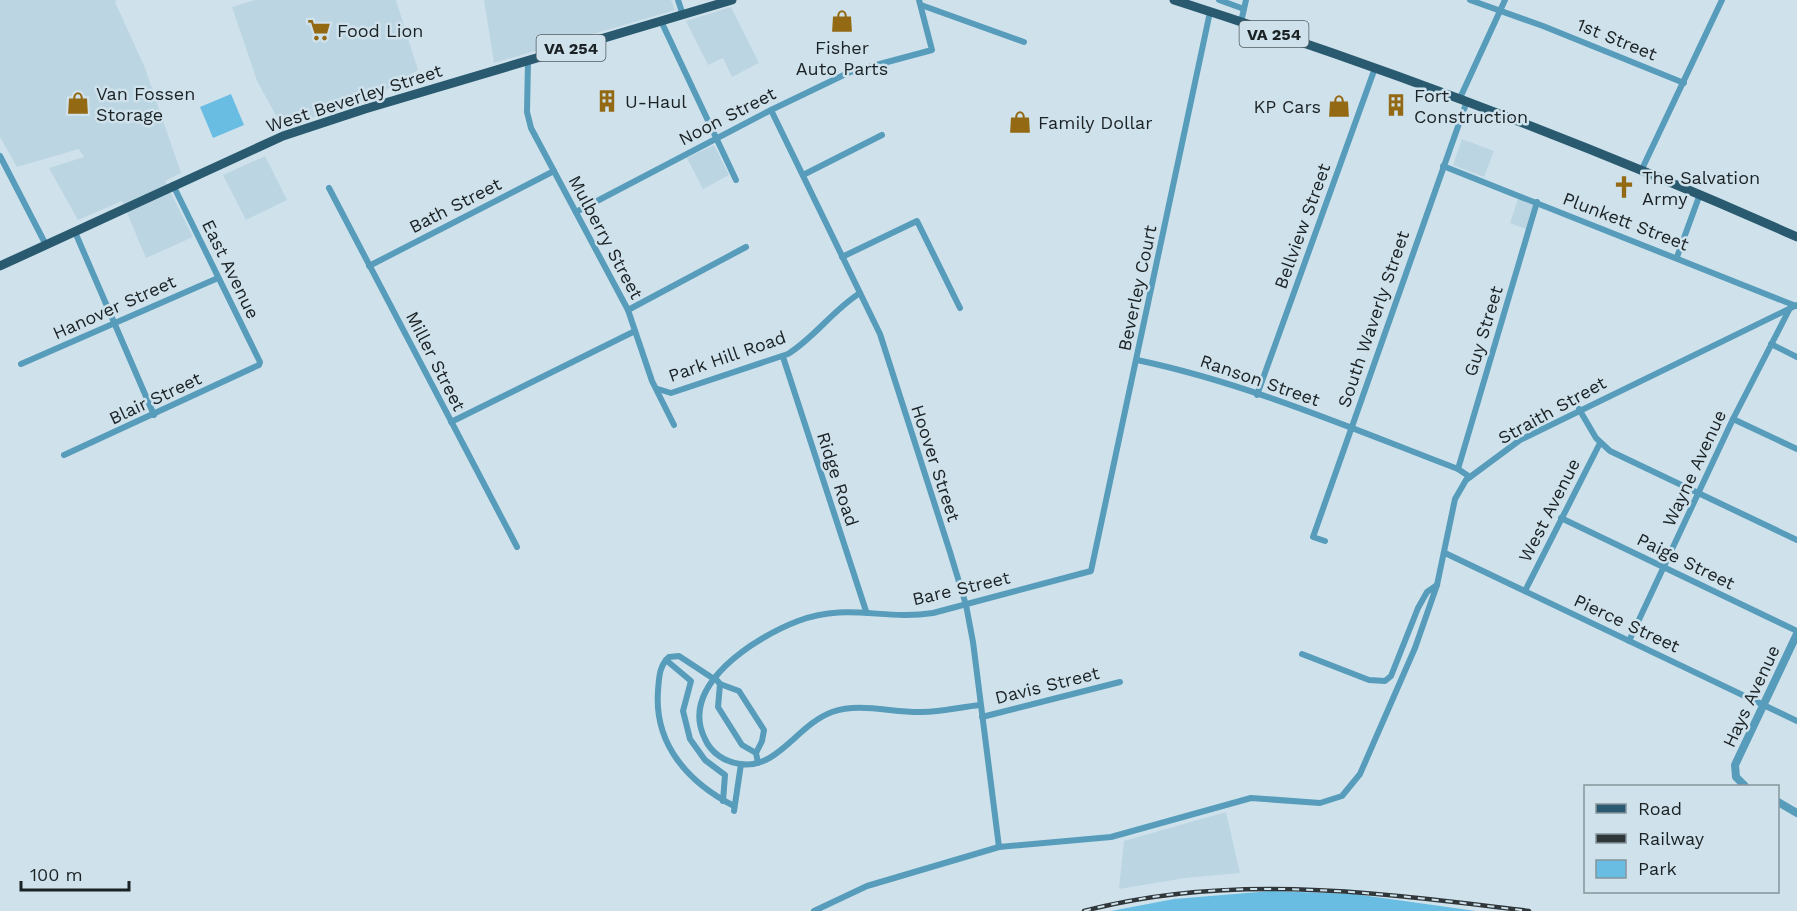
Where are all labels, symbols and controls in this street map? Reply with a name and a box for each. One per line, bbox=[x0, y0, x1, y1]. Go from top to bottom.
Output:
shop icon: Fisher Auto Parts bbox=[829, 8, 855, 34]
street label: 1st Street bbox=[1574, 13, 1660, 65]
supermarket icon: Food Lion bbox=[306, 17, 332, 43]
place label: Food Lion bbox=[337, 20, 424, 41]
road number: VA 254 bbox=[1240, 21, 1308, 47]
road number: VA 254 bbox=[536, 35, 606, 61]
place label: Fisher Auto Parts bbox=[796, 37, 888, 79]
street label: West Beverley Street bbox=[263, 59, 445, 136]
street label: Noon Street bbox=[675, 82, 779, 149]
place label: Van Fossen Storage bbox=[96, 83, 195, 125]
place label: Fort Construction bbox=[1414, 85, 1528, 127]
building icon: U-Haul bbox=[594, 88, 620, 114]
shop icon: Van Fossen Storage bbox=[65, 90, 91, 116]
place label: U-Haul bbox=[625, 91, 687, 112]
building icon: Fort Construction bbox=[1383, 92, 1409, 118]
shop icon: KP Cars bbox=[1326, 93, 1352, 119]
place label: KP Cars bbox=[1254, 96, 1321, 117]
shop icon: Family Dollar bbox=[1007, 109, 1033, 135]
place label: Family Dollar bbox=[1038, 112, 1153, 133]
street label: Bellview Street bbox=[1270, 160, 1335, 292]
place label: The Salvation Army bbox=[1642, 167, 1760, 209]
street label: Mulberry Street bbox=[564, 171, 648, 303]
street label: Bath Street bbox=[405, 173, 505, 237]
church icon: The Salvation Army bbox=[1611, 174, 1637, 200]
street label: Plunkett Street bbox=[1560, 187, 1692, 255]
street label: East Avenue bbox=[198, 216, 264, 322]
street label: Beverley Court bbox=[1113, 223, 1161, 353]
street label: South Waverly Street bbox=[1333, 227, 1413, 410]
street label: Hanover Street bbox=[49, 270, 179, 343]
street label: Guy Street bbox=[1459, 283, 1507, 379]
street label: Miller Street bbox=[402, 308, 470, 415]
street label: Park Hill Road bbox=[665, 326, 789, 386]
street label: Ranson Street bbox=[1197, 350, 1323, 410]
street label: Blair Street bbox=[105, 367, 205, 429]
street label: Straith Street bbox=[1494, 371, 1610, 448]
street label: Hoover Street bbox=[907, 402, 965, 525]
street label: Wayne Avenue bbox=[1658, 406, 1730, 530]
street label: Ridge Road bbox=[813, 429, 863, 529]
street label: West Avenue bbox=[1514, 455, 1584, 565]
street label: Paige Street bbox=[1634, 528, 1739, 594]
street label: Bare Street bbox=[910, 566, 1012, 609]
street label: Pierce Street bbox=[1571, 589, 1684, 657]
street label: Hays Avenue bbox=[1718, 642, 1784, 750]
street label: Davis Street bbox=[993, 662, 1102, 708]
legend bbox=[1584, 785, 1779, 893]
text: Road bbox=[1638, 798, 1682, 819]
text: Railway bbox=[1638, 828, 1705, 849]
scale bar bbox=[21, 854, 129, 892]
text: Park bbox=[1638, 858, 1677, 879]
text: 100 m bbox=[30, 864, 83, 885]

